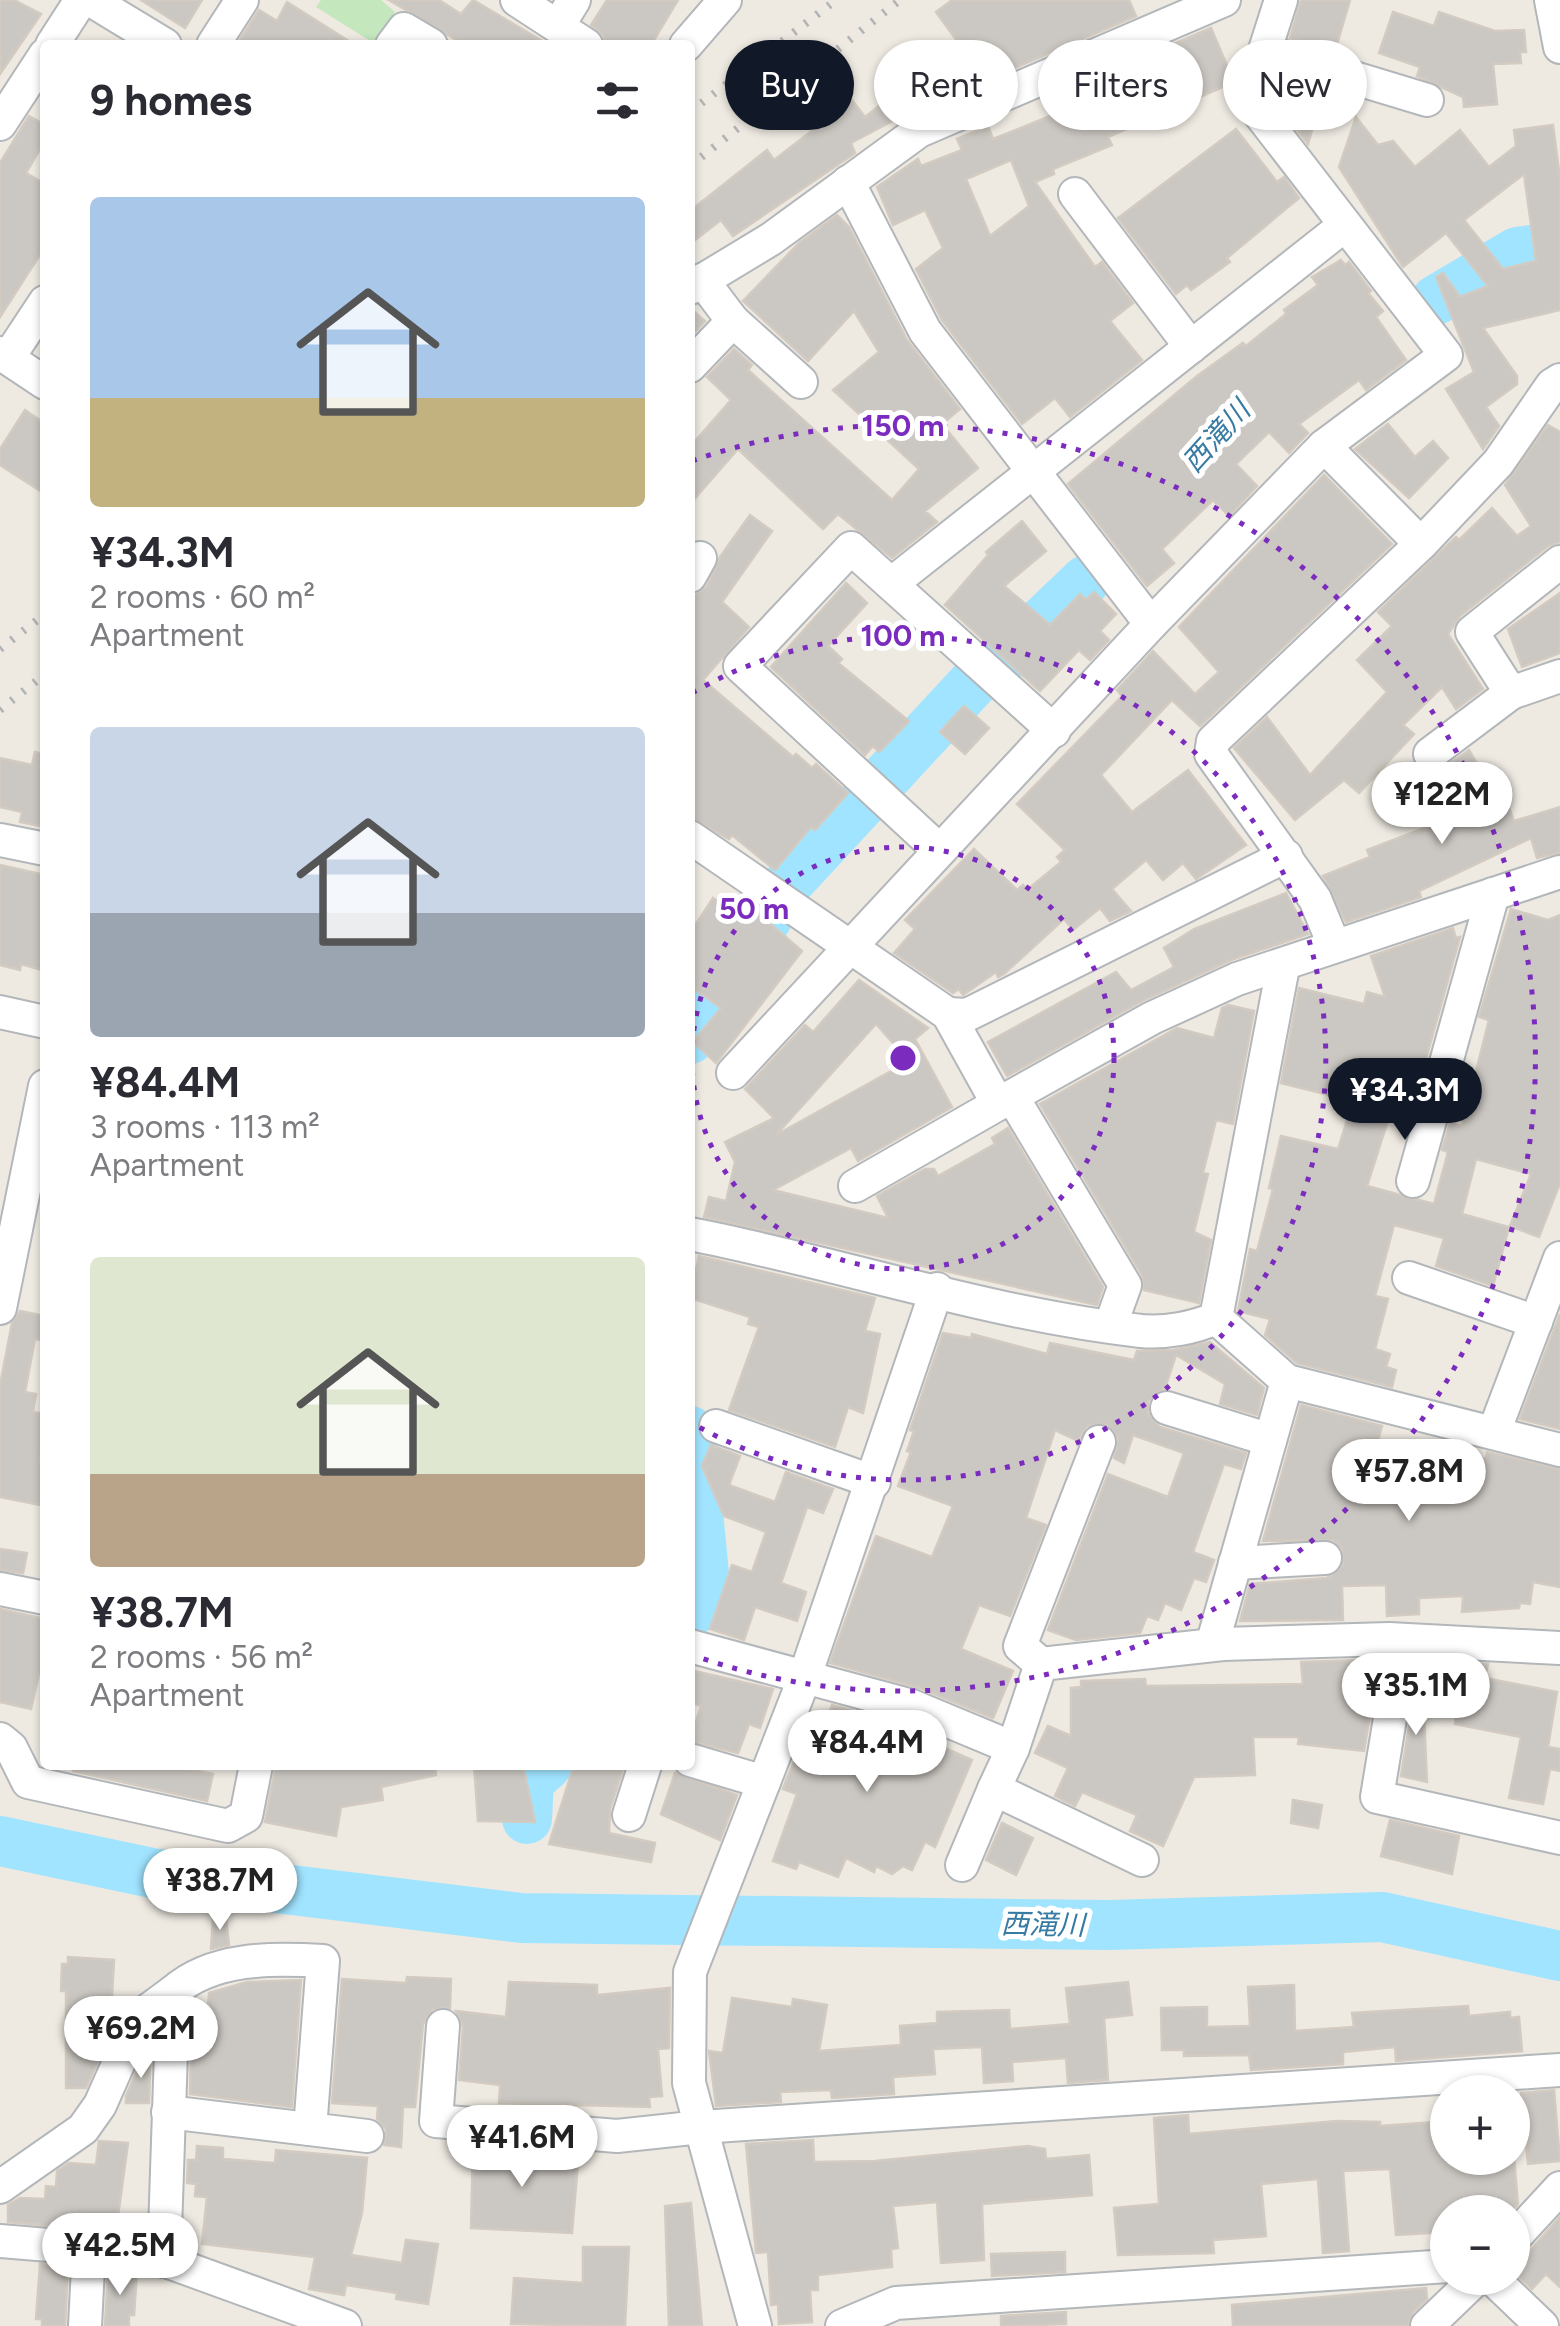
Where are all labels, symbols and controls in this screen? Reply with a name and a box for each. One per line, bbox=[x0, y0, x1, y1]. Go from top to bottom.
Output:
chip: Buy bbox=[725, 40, 854, 130]
chip: Rent bbox=[874, 40, 1018, 130]
chip: Filters bbox=[1038, 40, 1203, 130]
chip: New bbox=[1223, 40, 1367, 130]
icon: filters bbox=[590, 73, 645, 128]
text: 9 homes bbox=[90, 75, 252, 126]
icon: home bbox=[278, 262, 458, 442]
water label: 西滝川 bbox=[1175, 391, 1259, 479]
text: 150 m bbox=[862, 407, 944, 444]
text: ¥34.3M bbox=[90, 527, 235, 578]
text: 2 rooms · 60 m² bbox=[90, 578, 315, 616]
text: Apartment bbox=[90, 616, 244, 654]
text: 100 m bbox=[861, 617, 945, 654]
pin: ¥122M bbox=[1372, 762, 1512, 847]
text: ¥122M bbox=[1393, 775, 1491, 813]
icon: home bbox=[278, 792, 458, 972]
text: 50 m bbox=[719, 890, 789, 927]
centre of rings bbox=[885, 1040, 921, 1076]
text: ¥84.4M bbox=[90, 1057, 240, 1108]
pin: ¥34.3M bbox=[1324, 1058, 1486, 1143]
text: ¥34.3M bbox=[1350, 1071, 1460, 1109]
text: 3 rooms · 113 m² bbox=[90, 1108, 320, 1146]
text: Apartment bbox=[90, 1146, 244, 1184]
icon: home bbox=[278, 1322, 458, 1502]
pin: ¥57.8M bbox=[1328, 1439, 1490, 1524]
text: ¥57.8M bbox=[1354, 1452, 1464, 1490]
text: ¥38.7M bbox=[90, 1587, 234, 1638]
text: 2 rooms · 56 m² bbox=[90, 1638, 313, 1676]
pin: ¥35.1M bbox=[1335, 1653, 1497, 1738]
text: ¥35.1M bbox=[1364, 1666, 1468, 1704]
text: Apartment bbox=[90, 1676, 244, 1714]
pin: ¥84.4M bbox=[786, 1710, 948, 1795]
text: ¥84.4M bbox=[810, 1723, 924, 1761]
pin: ¥38.7M bbox=[139, 1848, 301, 1933]
text: ¥38.7M bbox=[165, 1861, 275, 1899]
water label: 西滝川 bbox=[1001, 1906, 1088, 1942]
pin: ¥69.2M bbox=[60, 1996, 222, 2081]
text: ¥69.2M bbox=[86, 2009, 196, 2047]
map controls bbox=[1430, 2075, 1530, 2295]
button: + bbox=[1430, 2075, 1530, 2175]
pin: ¥41.6M bbox=[441, 2105, 603, 2190]
text: ¥41.6M bbox=[469, 2118, 575, 2156]
button: − bbox=[1430, 2195, 1530, 2295]
pin: ¥42.5M bbox=[39, 2213, 201, 2298]
text: ¥42.5M bbox=[64, 2226, 176, 2264]

